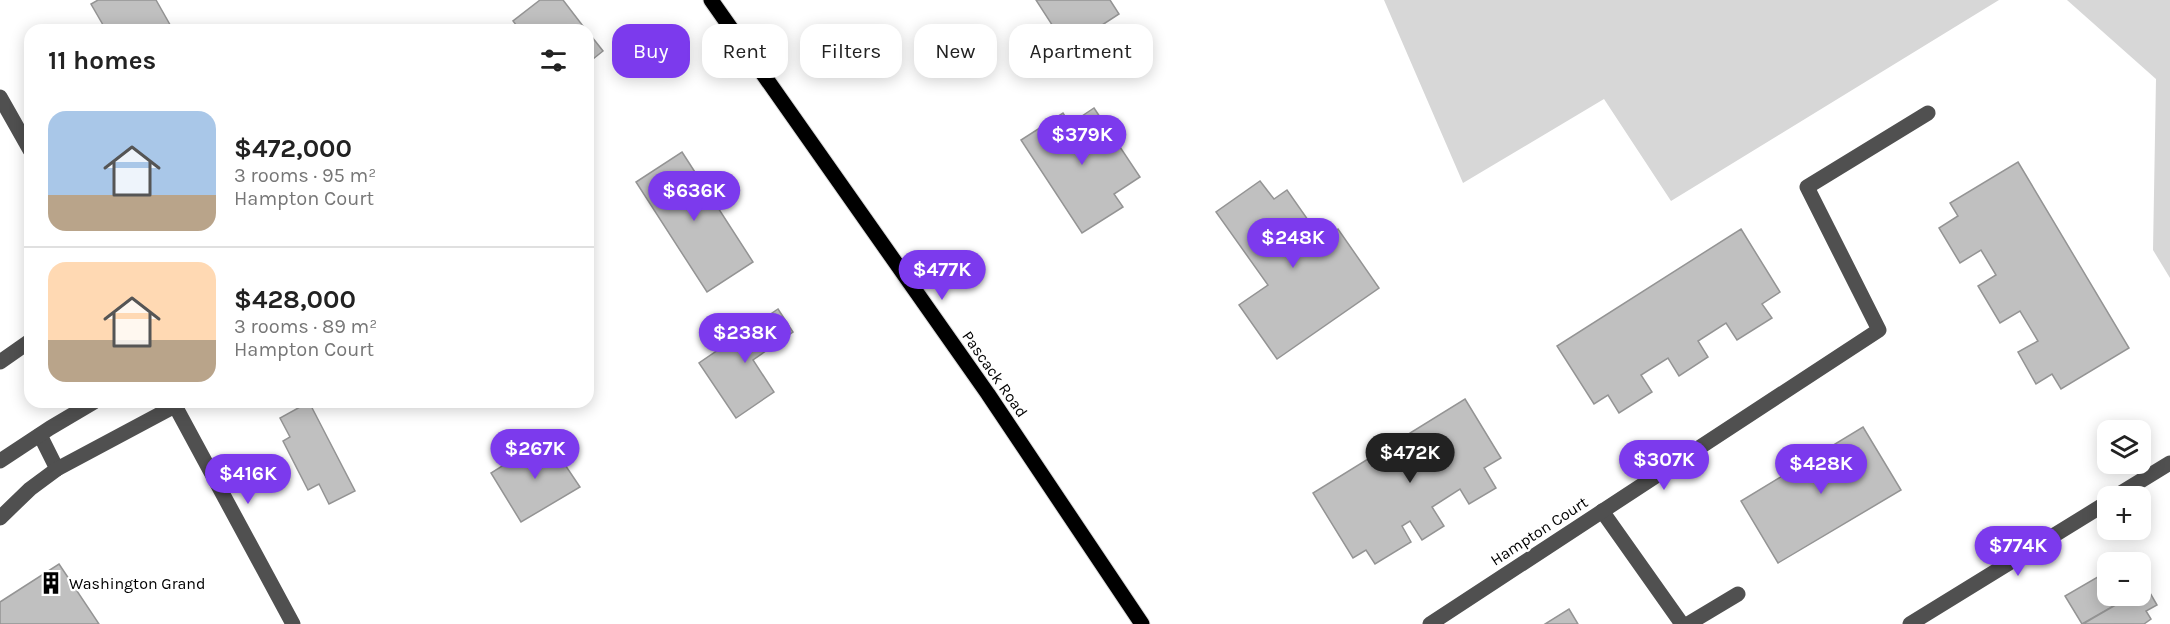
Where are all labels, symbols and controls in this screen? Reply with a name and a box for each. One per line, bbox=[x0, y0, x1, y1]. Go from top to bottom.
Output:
chip: Buy bbox=[612, 24, 690, 78]
chip: Rent bbox=[702, 24, 788, 78]
chip: Filters bbox=[800, 24, 902, 78]
chip: New bbox=[914, 24, 997, 78]
chip: Apartment bbox=[1009, 24, 1153, 78]
icon: filters bbox=[537, 44, 570, 77]
text: 11 homes bbox=[48, 45, 156, 76]
pin: $379K bbox=[1040, 115, 1124, 166]
text: $379K bbox=[1051, 123, 1113, 146]
text: $472,000 bbox=[234, 133, 352, 164]
icon: home bbox=[96, 135, 168, 207]
text: 3 rooms · 95 m² bbox=[234, 164, 376, 187]
pin: $636K bbox=[652, 171, 736, 222]
text: $636K bbox=[662, 179, 726, 202]
text: Hampton Court bbox=[234, 187, 374, 210]
pin: $248K bbox=[1251, 218, 1335, 269]
text: $248K bbox=[1261, 226, 1325, 249]
pin: $477K bbox=[900, 250, 984, 301]
text: $477K bbox=[913, 258, 971, 281]
text: $428,000 bbox=[234, 284, 356, 315]
icon: home bbox=[96, 286, 168, 358]
pin: $238K bbox=[703, 313, 787, 364]
text: 3 rooms · 89 m² bbox=[234, 315, 377, 338]
text: $238K bbox=[713, 321, 777, 344]
street label: Pascack Road bbox=[958, 327, 1032, 421]
text: Hampton Court bbox=[234, 338, 374, 361]
map controls bbox=[2097, 420, 2151, 606]
button: layers bbox=[2097, 420, 2151, 474]
pin: $267K bbox=[493, 429, 577, 480]
pin: $472K bbox=[1368, 433, 1452, 484]
text: $267K bbox=[504, 437, 566, 460]
pin: $307K bbox=[1622, 440, 1706, 491]
text: $472K bbox=[1380, 441, 1440, 464]
pin: $428K bbox=[1779, 444, 1863, 495]
text: $307K bbox=[1633, 448, 1695, 471]
text: $428K bbox=[1789, 452, 1853, 475]
pin: $416K bbox=[206, 454, 290, 505]
text: $416K bbox=[219, 462, 277, 485]
button: + bbox=[2097, 486, 2151, 540]
street label: Hampton Court bbox=[1487, 493, 1591, 569]
pin: $774K bbox=[1976, 526, 2060, 577]
text: $774K bbox=[1989, 534, 2047, 557]
button: − bbox=[2097, 552, 2151, 606]
building icon: Washington Grand bbox=[38, 570, 64, 596]
place label: Washington Grand bbox=[69, 574, 205, 593]

